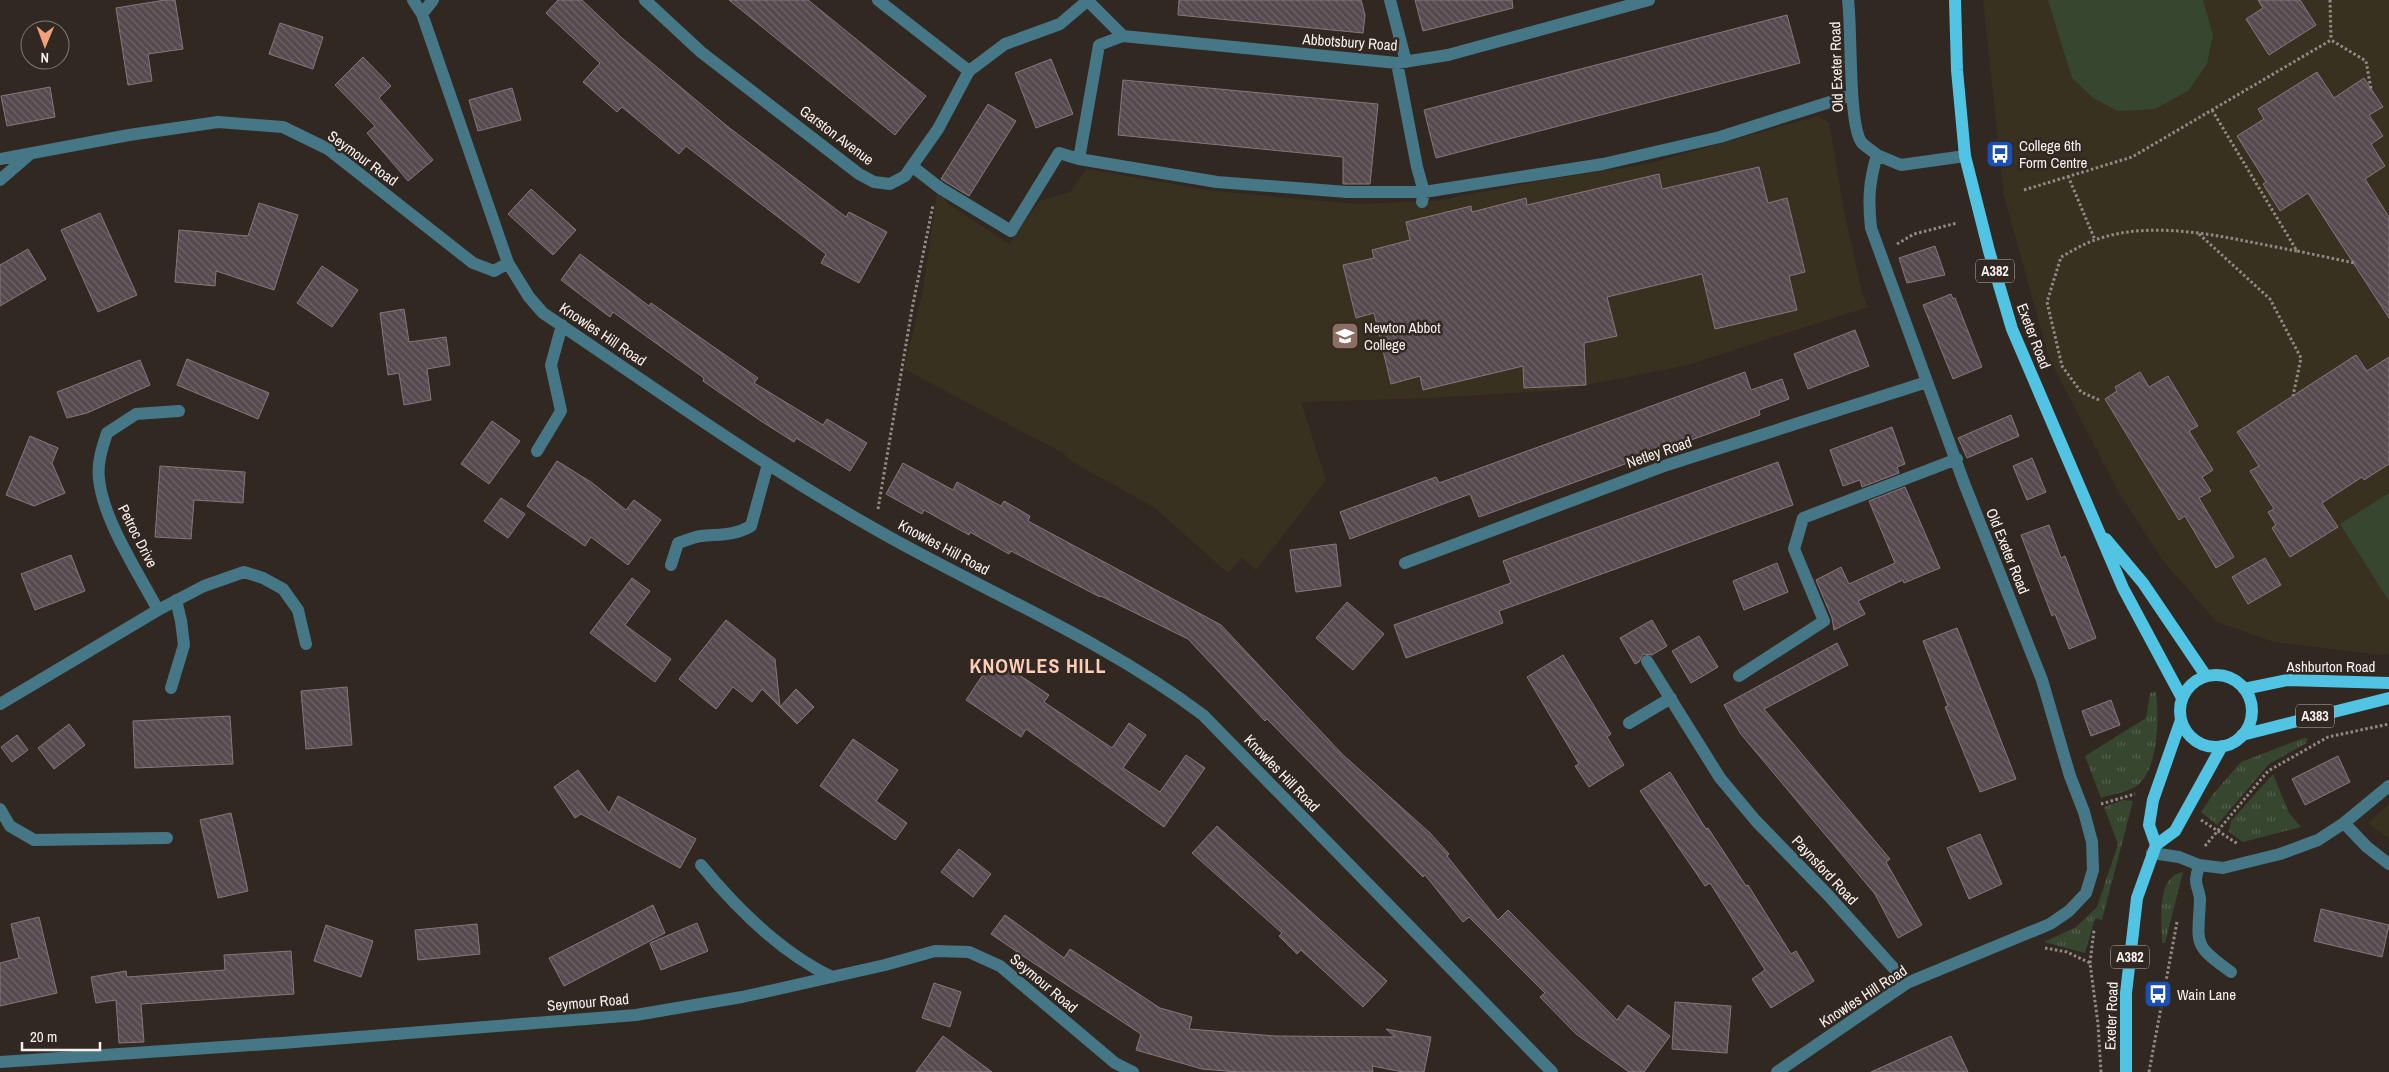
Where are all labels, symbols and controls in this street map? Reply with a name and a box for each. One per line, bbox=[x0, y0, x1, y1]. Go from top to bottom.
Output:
north arrow bbox=[20, 20, 70, 70]
street label: Old Exeter Road bbox=[1824, 21, 1848, 113]
street label: Abbotsbury Road bbox=[1301, 28, 1398, 56]
text: N bbox=[40, 49, 49, 67]
street label: Garston Avenue bbox=[796, 100, 879, 170]
street label: Seymour Road bbox=[324, 125, 402, 191]
place label: College 6th Form Centre bbox=[2019, 135, 2088, 173]
bus stop icon: College 6th Form Centre bbox=[1985, 139, 2015, 169]
road number: A382 bbox=[1976, 260, 2014, 282]
street label: Knowles Hill Road bbox=[555, 297, 651, 371]
street label: Exeter Road bbox=[2012, 300, 2056, 372]
place label: Newton Abbot College bbox=[1364, 317, 1441, 355]
school or university icon: Newton Abbot College bbox=[1330, 321, 1360, 351]
street label: Netley Road bbox=[1624, 431, 1694, 473]
street label: Petroc Drive bbox=[113, 501, 163, 571]
street label: Old Exeter Road bbox=[1981, 505, 2035, 597]
street label: Knowles Hill Road bbox=[895, 514, 993, 580]
district label: KNOWLES HILL bbox=[970, 652, 1106, 679]
street label: Ashburton Road bbox=[2286, 656, 2375, 677]
road number: A383 bbox=[2296, 704, 2334, 728]
street label: Knowles Hill Road bbox=[1240, 730, 1324, 816]
street label: Paynsford Road bbox=[1787, 831, 1863, 909]
road number: A382 bbox=[2111, 946, 2149, 969]
street label: Seymour Road bbox=[1006, 949, 1082, 1017]
street label: Knowles Hill Road bbox=[1815, 960, 1911, 1032]
bus stop icon: Wain Lane bbox=[2143, 979, 2173, 1009]
street label: Exeter Road bbox=[2099, 981, 2123, 1051]
place label: Wain Lane bbox=[2177, 984, 2236, 1005]
street label: Seymour Road bbox=[546, 988, 630, 1016]
scale bar bbox=[22, 1020, 100, 1052]
text: 20 m bbox=[30, 1026, 57, 1047]

